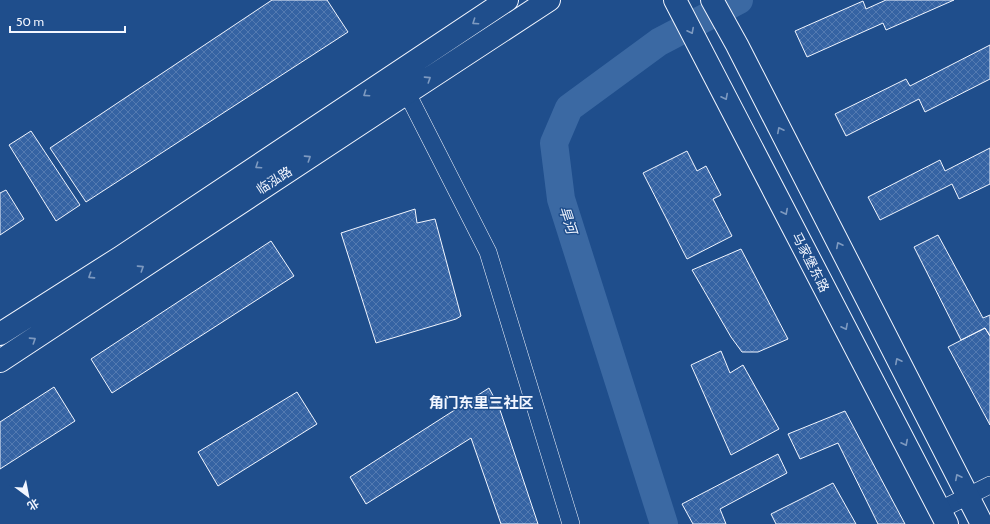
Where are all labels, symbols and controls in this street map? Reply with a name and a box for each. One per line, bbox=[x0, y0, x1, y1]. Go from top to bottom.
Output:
scale bar bbox=[10, 8, 125, 34]
text: 50 m bbox=[16, 14, 44, 29]
one-way arrow bbox=[472, 17, 479, 24]
one-way arrow bbox=[686, 27, 694, 34]
one-way arrow bbox=[424, 76, 431, 84]
one-way arrow bbox=[363, 89, 370, 96]
one-way arrow bbox=[720, 92, 728, 100]
one-way arrow bbox=[777, 126, 785, 134]
one-way arrow bbox=[304, 155, 311, 163]
one-way arrow bbox=[255, 161, 262, 169]
street label: 临泓路 bbox=[253, 163, 295, 197]
water label: 旱河 bbox=[555, 204, 582, 239]
one-way arrow bbox=[780, 208, 788, 215]
street label: 马家堡东路 bbox=[789, 229, 833, 295]
one-way arrow bbox=[836, 242, 844, 250]
one-way arrow bbox=[137, 265, 144, 273]
one-way arrow bbox=[88, 271, 95, 279]
one-way arrow bbox=[840, 323, 848, 331]
one-way arrow bbox=[28, 338, 35, 345]
one-way arrow bbox=[896, 358, 903, 365]
district label: 角门东里三社区 bbox=[428, 394, 534, 412]
one-way arrow bbox=[900, 438, 908, 446]
one-way arrow bbox=[955, 474, 962, 481]
north arrow bbox=[8, 476, 48, 516]
text: 北 bbox=[25, 496, 42, 513]

